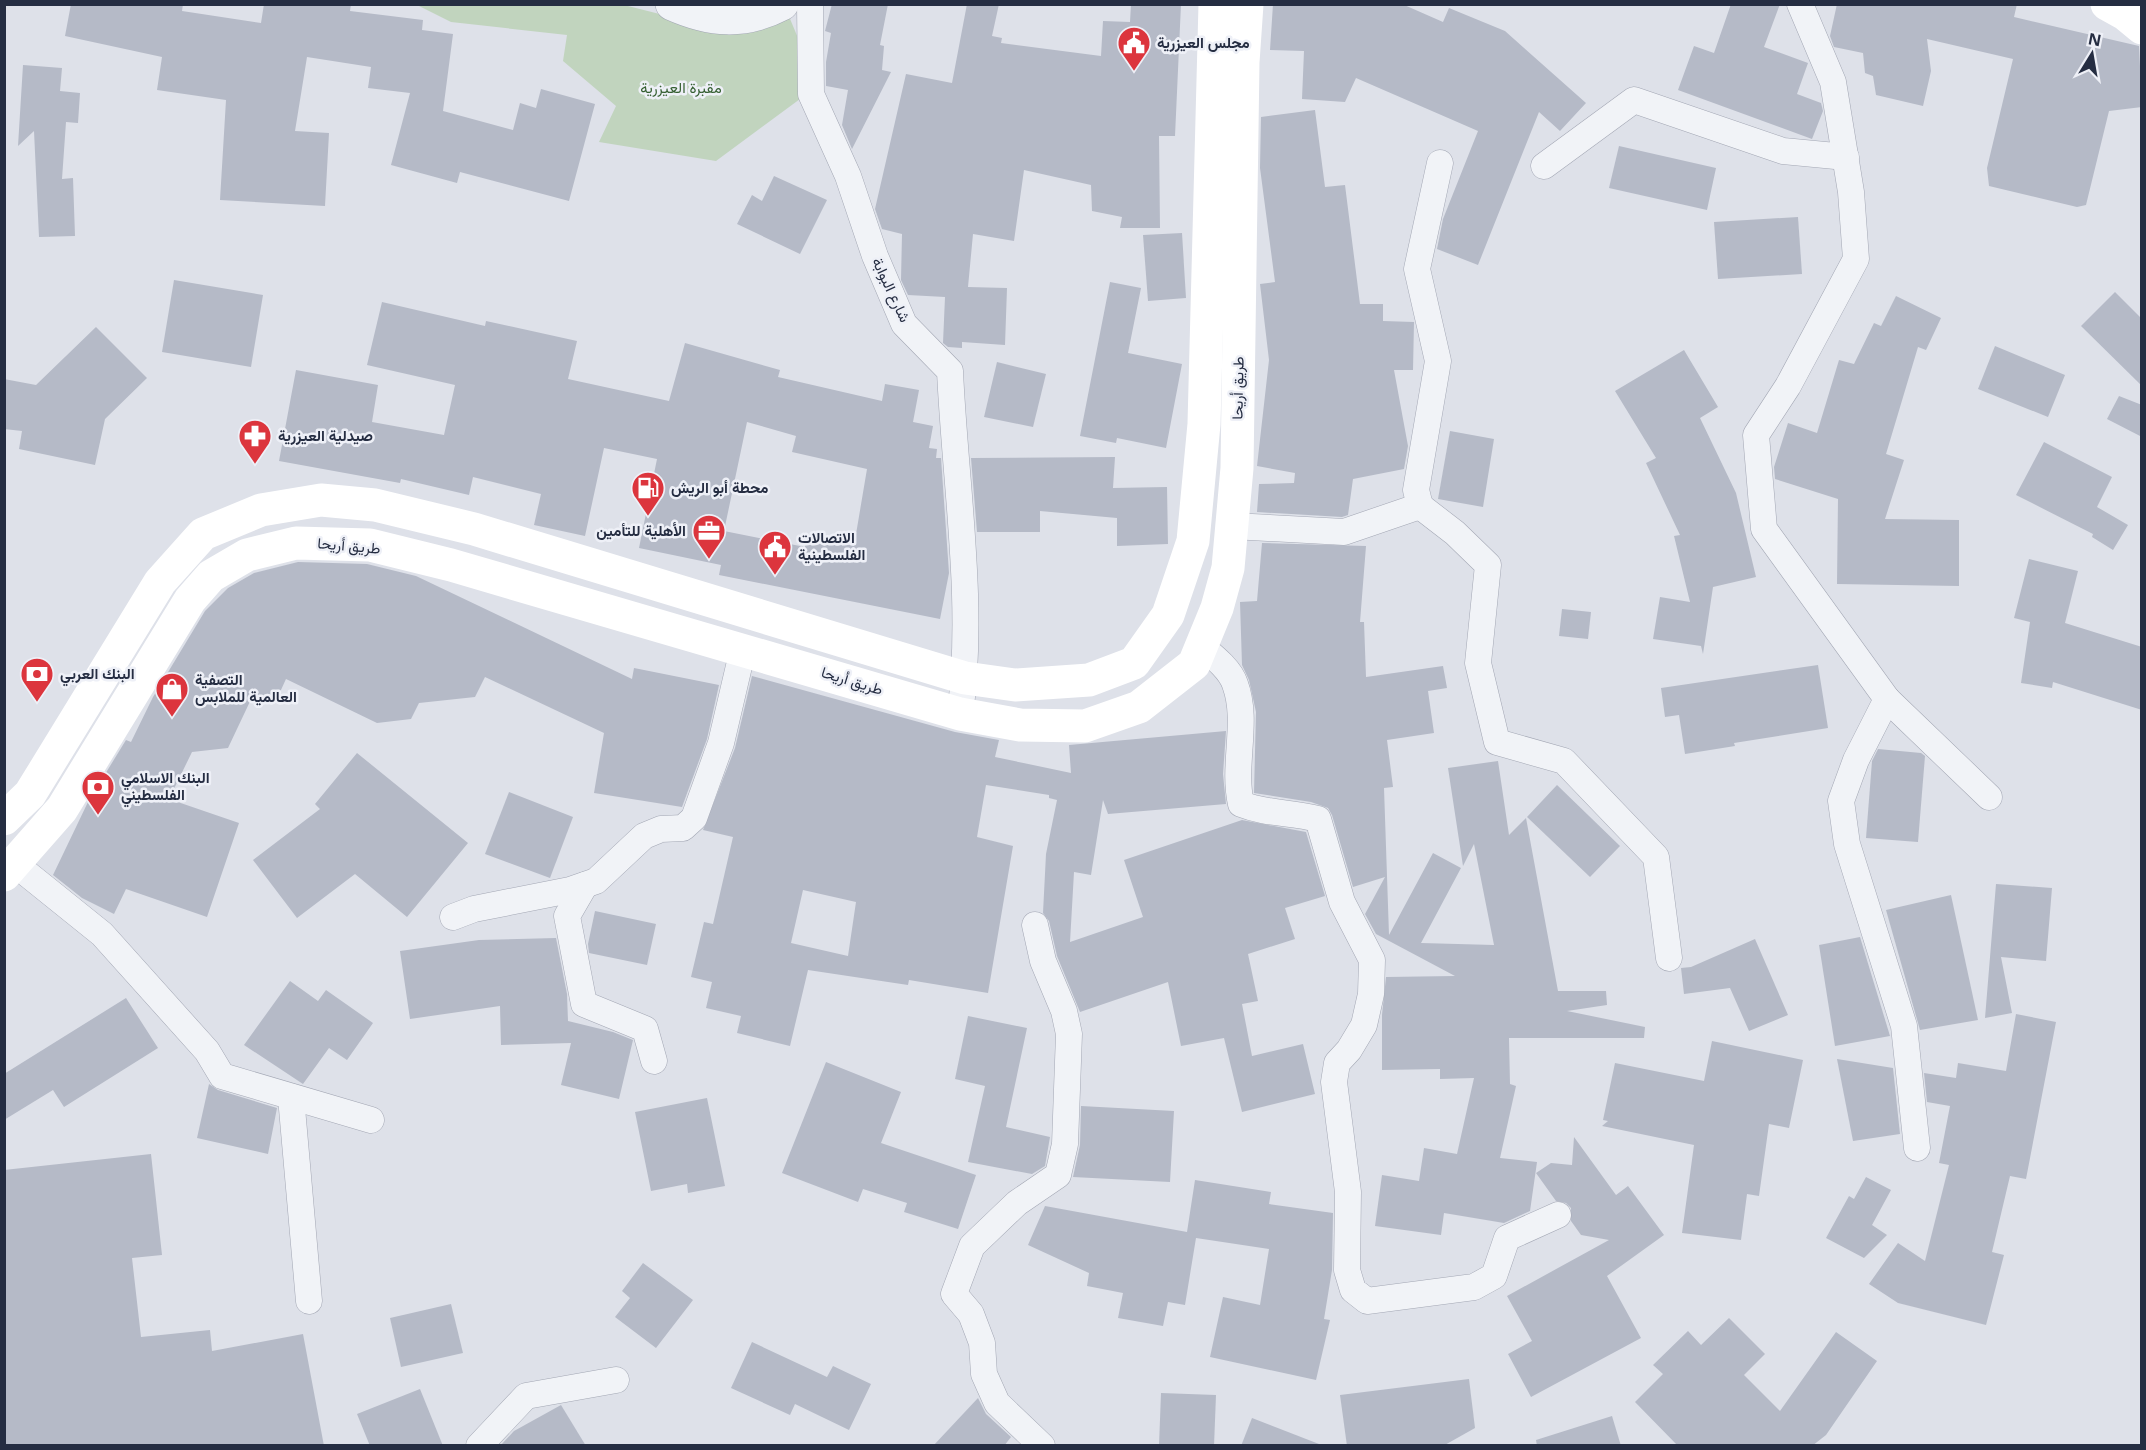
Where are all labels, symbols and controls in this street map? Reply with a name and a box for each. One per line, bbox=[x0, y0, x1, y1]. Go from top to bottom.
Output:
north arrow bbox=[2062, 24, 2122, 84]
public building icon: مجلس العيزرية bbox=[1116, 25, 1152, 72]
text: N bbox=[2086, 27, 2103, 51]
place label: مجلس العيزرية bbox=[1157, 32, 1250, 52]
park label: مقبرة العيزرية bbox=[640, 77, 722, 97]
street label: شارع البوابة bbox=[866, 254, 916, 326]
street label: طريق أريحا bbox=[1226, 356, 1249, 420]
pharmacy icon: صيدلية العيزرية bbox=[237, 418, 273, 465]
place label: صيدلية العيزرية bbox=[278, 425, 373, 445]
fuel station icon: محطة أبو الريش bbox=[630, 470, 666, 517]
place label: محطة أبو الريش bbox=[671, 477, 768, 497]
office icon: الأهلية للتأمين bbox=[691, 513, 727, 560]
place label: الأهلية للتأمين bbox=[596, 520, 686, 540]
place label: الاتصالات الفلسطينية bbox=[798, 527, 865, 564]
public building icon: الاتصالات الفلسطينية bbox=[757, 529, 793, 576]
street label: طريق أريحا bbox=[317, 532, 382, 559]
bank icon: البنك العربي bbox=[19, 656, 55, 703]
street label: طريق أريحا bbox=[819, 661, 886, 700]
place label: البنك العربي bbox=[60, 663, 135, 687]
place label: التصفية العالمية للملابس bbox=[195, 669, 297, 706]
shop icon: التصفية العالمية للملابس bbox=[154, 671, 190, 718]
place label: البنك الاسلامي الفلسطيني bbox=[121, 767, 210, 808]
bank icon: البنك الاسلامي الفلسطيني bbox=[80, 769, 116, 816]

